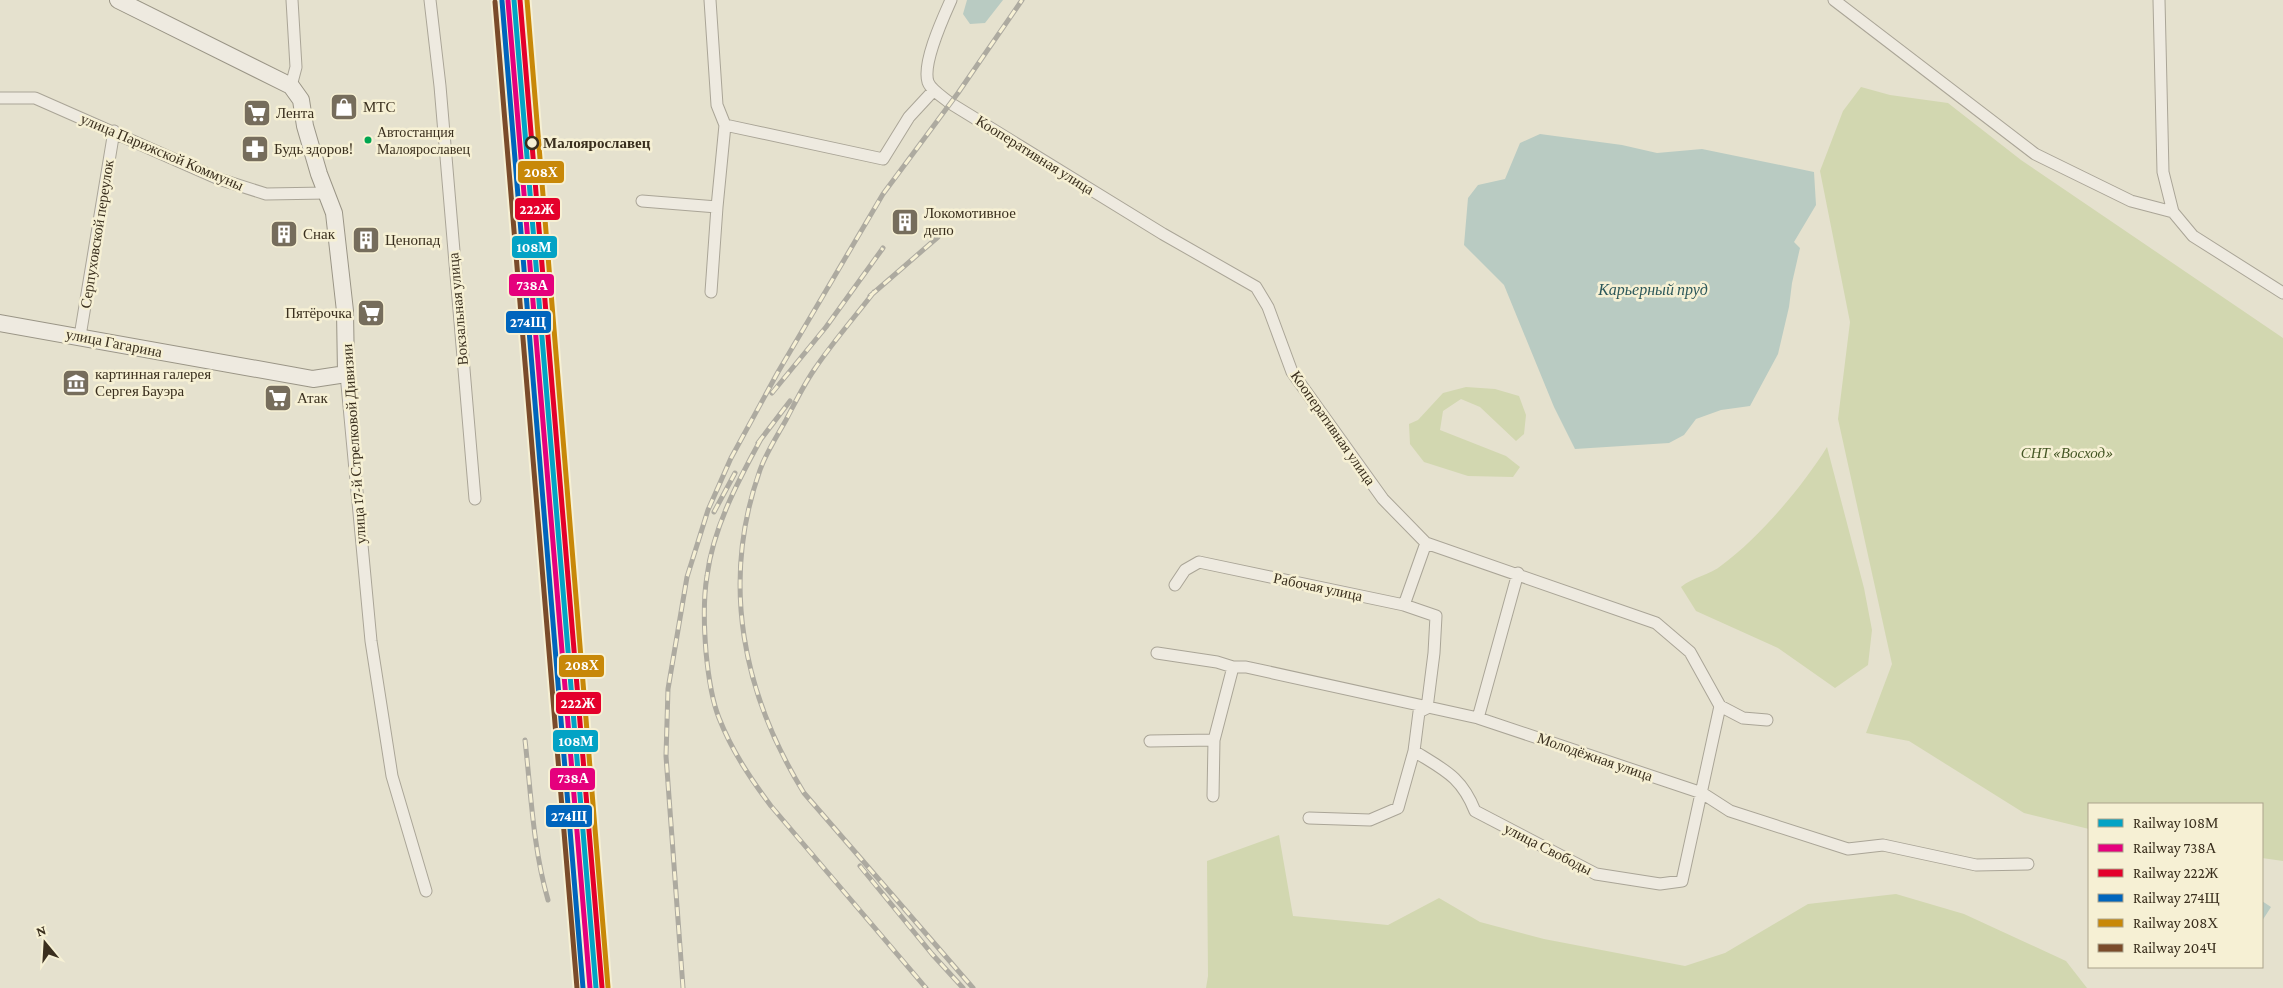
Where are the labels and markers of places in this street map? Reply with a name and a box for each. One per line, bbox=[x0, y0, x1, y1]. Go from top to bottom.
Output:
shop icon: МТС bbox=[329, 92, 359, 122]
supermarket icon: Лента bbox=[242, 98, 272, 128]
place label: МТС bbox=[363, 99, 396, 115]
place label: Лента bbox=[276, 105, 314, 121]
place label: Автостанция Малоярославец bbox=[377, 124, 470, 157]
pharmacy icon: Будь здоров! bbox=[240, 134, 270, 164]
marker: Автостанция Малоярославец bbox=[363, 135, 373, 145]
place label: Малоярославец bbox=[543, 135, 651, 151]
marker: Малоярославец bbox=[525, 136, 539, 150]
place label: Будь здоров! bbox=[274, 141, 353, 157]
place label: Локомотивное депо bbox=[924, 205, 1016, 238]
building icon: Локомотивное депо bbox=[890, 207, 920, 237]
building icon: Снак bbox=[269, 219, 299, 249]
building icon: Ценопад bbox=[351, 225, 381, 255]
place label: Снак bbox=[303, 226, 336, 242]
place label: Ценопад bbox=[385, 232, 441, 248]
supermarket icon: Пятёрочка bbox=[356, 298, 386, 328]
place label: Пятёрочка bbox=[285, 305, 352, 321]
place label: картинная галерея Сергея Бауэра bbox=[95, 366, 211, 399]
museum icon: картинная галерея Сергея Бауэра bbox=[61, 368, 91, 398]
supermarket icon: Атак bbox=[263, 383, 293, 413]
place label: Атак bbox=[297, 390, 328, 406]

